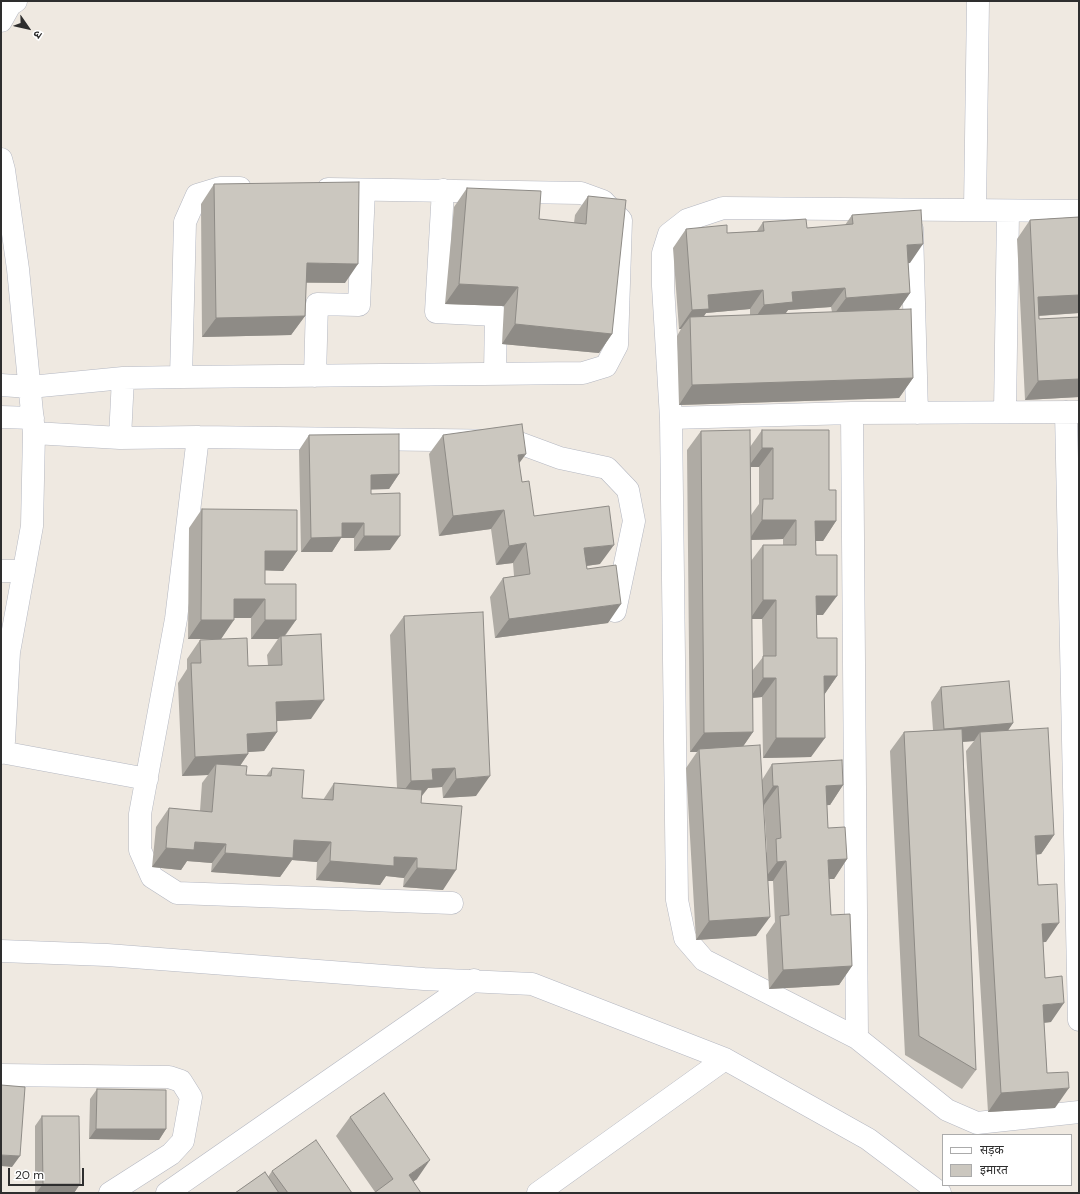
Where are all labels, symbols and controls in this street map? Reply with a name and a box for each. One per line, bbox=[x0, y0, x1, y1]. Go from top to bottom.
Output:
north arrow bbox=[8, 8, 48, 48]
text: उ bbox=[30, 28, 46, 41]
legend bbox=[942, 1134, 1072, 1186]
text: सड़क bbox=[980, 1142, 1004, 1158]
scale bar bbox=[10, 1160, 86, 1186]
text: इमारत bbox=[980, 1162, 1008, 1178]
text: 20 m bbox=[15, 1167, 44, 1183]

